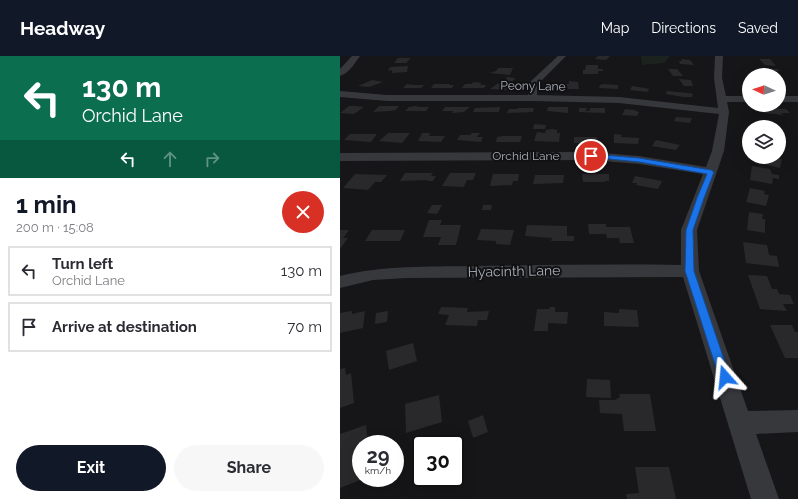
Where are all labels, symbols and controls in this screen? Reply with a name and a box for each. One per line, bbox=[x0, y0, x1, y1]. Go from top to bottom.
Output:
text: Headway bbox=[20, 17, 105, 39]
text: Map bbox=[601, 20, 629, 36]
text: Directions bbox=[651, 20, 716, 36]
text: Saved bbox=[738, 20, 778, 36]
north arrow bbox=[742, 68, 786, 112]
map controls bbox=[742, 68, 786, 164]
text: 130 m bbox=[82, 71, 161, 104]
icon: left bbox=[16, 72, 68, 124]
street label: Peony Lane bbox=[500, 78, 566, 94]
text: Orchid Lane bbox=[82, 105, 183, 126]
button: layers bbox=[742, 120, 786, 164]
pin bbox=[574, 139, 608, 173]
icon: arrive bbox=[580, 145, 602, 167]
icon: left bbox=[117, 148, 139, 170]
icon: ahead bbox=[159, 148, 181, 170]
icon: right bbox=[201, 148, 223, 170]
street label: Orchid Lane bbox=[492, 149, 560, 163]
text: 1 min bbox=[16, 190, 77, 219]
button: close bbox=[282, 191, 324, 233]
text: 200 m · 15:08 bbox=[16, 220, 94, 235]
text: Turn left bbox=[52, 255, 113, 273]
icon: left bbox=[18, 260, 40, 282]
text: 130 m bbox=[281, 262, 322, 280]
street label: Hyacinth Lane bbox=[467, 262, 561, 280]
text: Orchid Lane bbox=[52, 273, 125, 288]
icon: arrive bbox=[18, 316, 40, 338]
text: Arrive at destination bbox=[52, 318, 197, 336]
text: 70 m bbox=[287, 318, 322, 336]
position arrow bbox=[704, 356, 746, 398]
speed limit sign: 30 bbox=[412, 435, 464, 487]
text: 29 bbox=[366, 444, 390, 468]
button: Exit bbox=[16, 445, 166, 491]
button: Share bbox=[174, 445, 324, 491]
text: km/h bbox=[365, 465, 391, 476]

